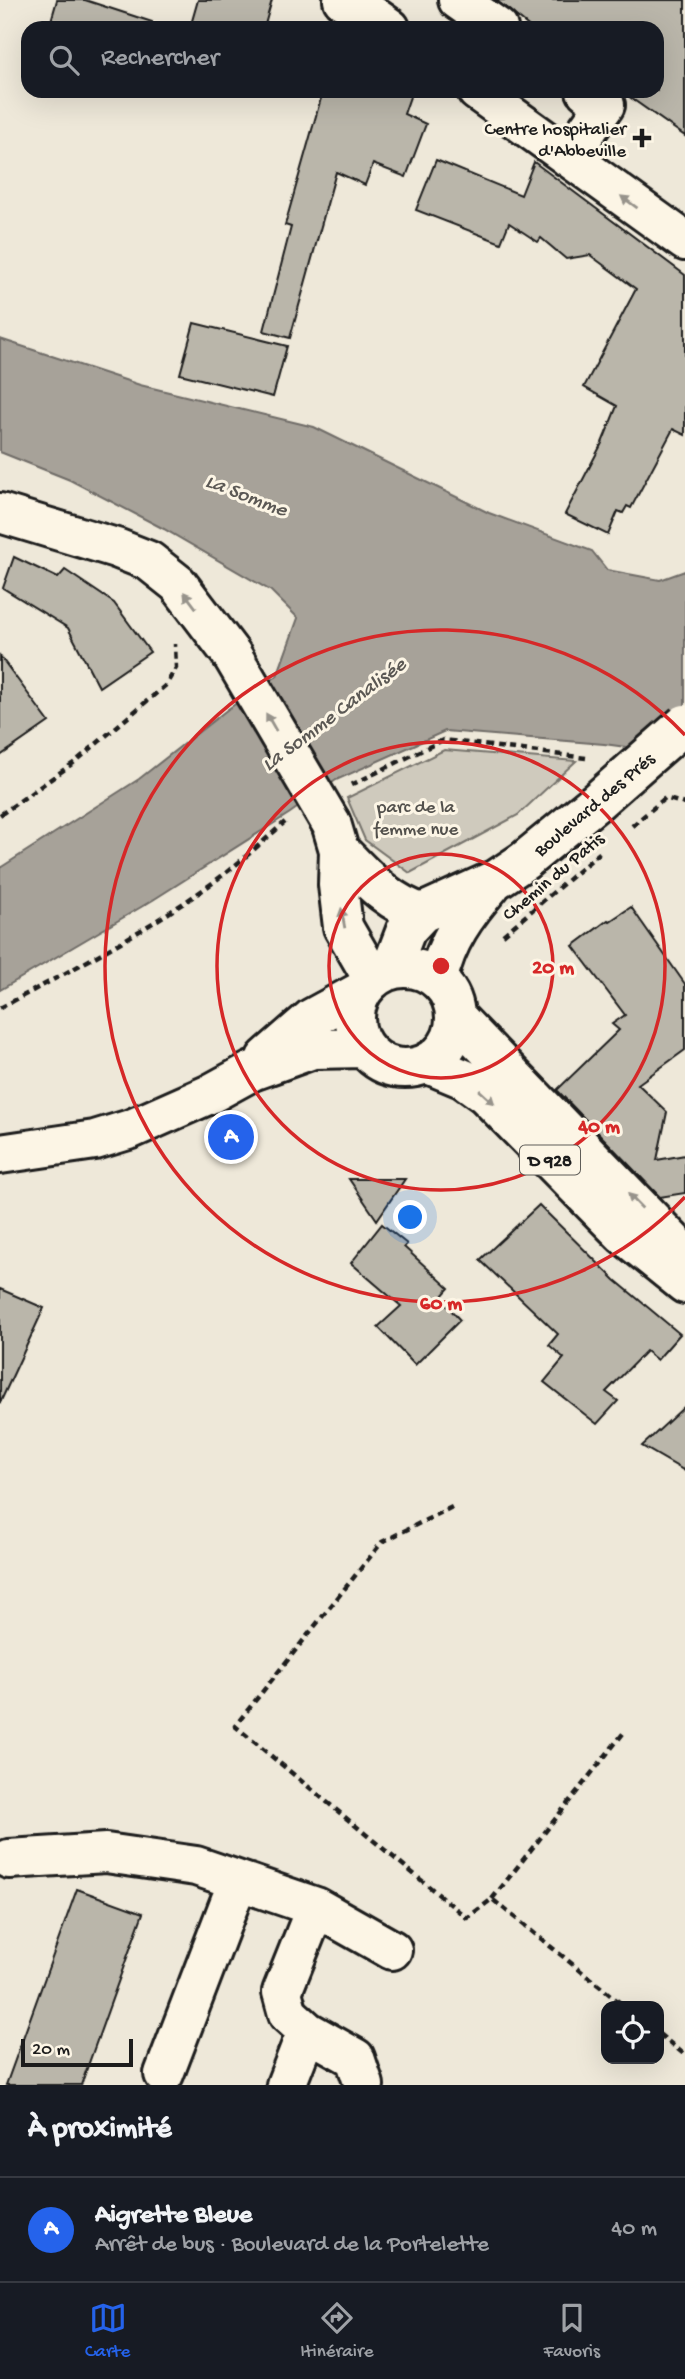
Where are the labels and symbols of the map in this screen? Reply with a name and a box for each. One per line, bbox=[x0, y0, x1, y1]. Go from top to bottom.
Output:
place label: Centre hospitalier d'Abbeville bbox=[484, 119, 628, 164]
marker: Centre hospitalier d'Abbeville bbox=[632, 128, 652, 148]
one-way arrow bbox=[620, 195, 638, 209]
water label: La Somme bbox=[201, 470, 291, 525]
one-way arrow bbox=[183, 592, 198, 610]
water label: La Somme Canalisée bbox=[258, 653, 413, 778]
one-way arrow bbox=[265, 713, 277, 732]
street label: Boulevard des Prés bbox=[530, 748, 661, 863]
park label: parc de la femme nue bbox=[373, 797, 459, 842]
street label: Chemin du Patis bbox=[499, 828, 611, 927]
one-way arrow bbox=[337, 907, 348, 929]
centre of rings bbox=[429, 954, 453, 978]
text: 20 m bbox=[532, 957, 574, 982]
one-way arrow bbox=[478, 1089, 496, 1105]
pin: A bbox=[208, 1111, 254, 1163]
text: 40 m bbox=[577, 1116, 620, 1141]
road number: D 928 bbox=[520, 1146, 580, 1175]
one-way arrow bbox=[628, 1193, 644, 1210]
your location bbox=[393, 1200, 427, 1234]
text: 60 m bbox=[420, 1293, 462, 1318]
scale bar bbox=[21, 2036, 133, 2068]

